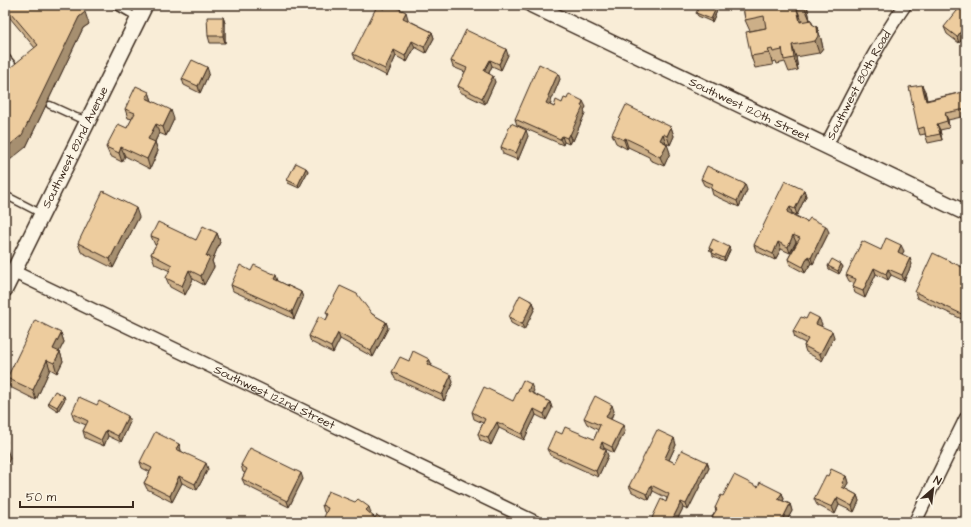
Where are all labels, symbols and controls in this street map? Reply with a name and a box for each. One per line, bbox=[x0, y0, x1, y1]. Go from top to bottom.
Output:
street label: Southwest 80th Road bbox=[823, 27, 895, 143]
street label: Southwest 120th Street bbox=[686, 73, 812, 146]
street label: Southwest 82nd Avenue bbox=[38, 83, 113, 211]
street label: Southwest 122nd Street bbox=[211, 361, 338, 434]
north arrow bbox=[913, 469, 953, 509]
text: N bbox=[931, 472, 944, 489]
scale bar bbox=[20, 483, 133, 509]
text: 50 m bbox=[26, 489, 57, 506]

